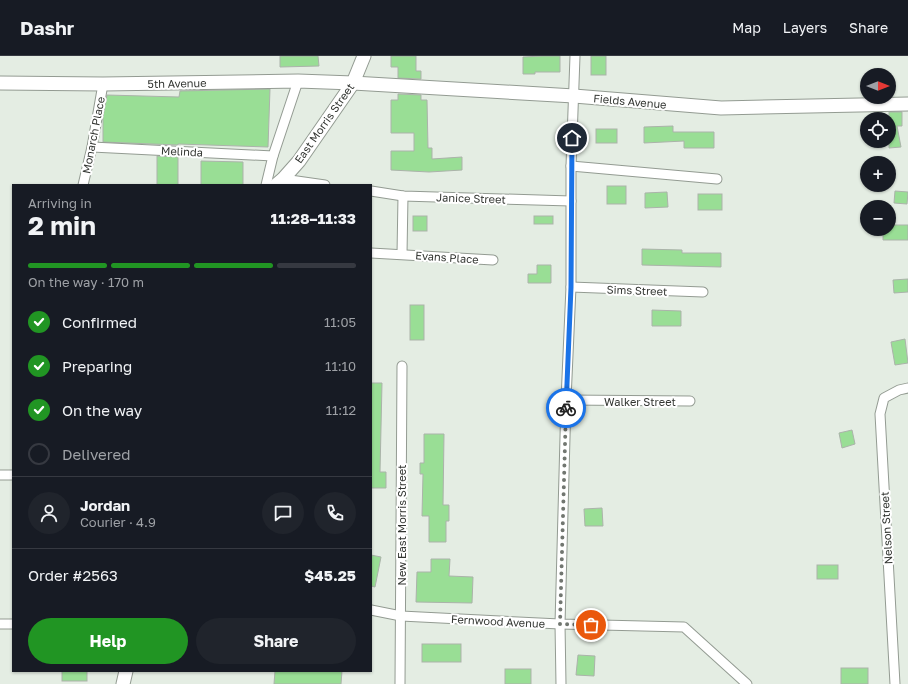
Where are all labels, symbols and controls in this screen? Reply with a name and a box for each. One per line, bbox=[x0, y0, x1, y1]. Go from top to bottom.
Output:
text: Dashr bbox=[20, 16, 74, 39]
text: Map bbox=[732, 19, 761, 36]
text: Layers bbox=[783, 19, 827, 36]
text: Share bbox=[849, 19, 888, 36]
north arrow bbox=[860, 68, 896, 104]
map controls bbox=[860, 68, 896, 236]
street label: 5th Avenue bbox=[147, 76, 207, 90]
street label: East Morris Street bbox=[292, 81, 356, 165]
street label: Fields Avenue bbox=[593, 91, 667, 111]
street label: Monarch Place bbox=[79, 95, 107, 175]
button: locate bbox=[860, 112, 896, 148]
pin bbox=[555, 121, 589, 155]
icon: home bbox=[561, 127, 583, 149]
street label: Melinda bbox=[161, 143, 203, 159]
button: + bbox=[860, 156, 896, 192]
street label: Janice Street bbox=[436, 190, 506, 206]
text: Arriving in bbox=[28, 195, 92, 211]
button: − bbox=[860, 200, 896, 236]
text: 11:28–11:33 bbox=[270, 209, 356, 227]
text: 2 min bbox=[28, 210, 96, 241]
street label: Evans Place bbox=[415, 248, 479, 266]
text: On the way · 170 m bbox=[28, 274, 144, 290]
street label: Sims Street bbox=[606, 282, 668, 298]
icon: check bbox=[28, 311, 50, 333]
text: Confirmed bbox=[62, 313, 137, 331]
text: 11:05 bbox=[324, 314, 356, 330]
icon: check bbox=[28, 355, 50, 377]
text: Preparing bbox=[62, 357, 132, 375]
text: 11:10 bbox=[325, 358, 356, 374]
courier bbox=[546, 388, 586, 428]
street label: Walker Street bbox=[604, 395, 676, 408]
icon: bike bbox=[555, 397, 577, 419]
icon: check bbox=[28, 399, 50, 421]
text: On the way bbox=[62, 401, 142, 419]
text: 11:12 bbox=[326, 402, 356, 418]
text: Delivered bbox=[62, 445, 130, 463]
street label: New East Morris Street bbox=[395, 465, 408, 585]
street label: Nelson Street bbox=[878, 491, 894, 565]
button: person bbox=[28, 492, 70, 534]
button: chat bbox=[262, 492, 304, 534]
button: phone bbox=[314, 492, 356, 534]
text: Jordan bbox=[80, 496, 130, 514]
text: Courier · 4.9 bbox=[80, 514, 156, 530]
text: Order #2563 bbox=[28, 566, 118, 584]
text: $45.25 bbox=[304, 566, 356, 584]
pin bbox=[574, 608, 608, 642]
street label: Fernwood Avenue bbox=[451, 612, 545, 630]
icon: bag bbox=[580, 614, 602, 636]
button: Help bbox=[28, 618, 188, 664]
button: Share bbox=[196, 618, 356, 664]

